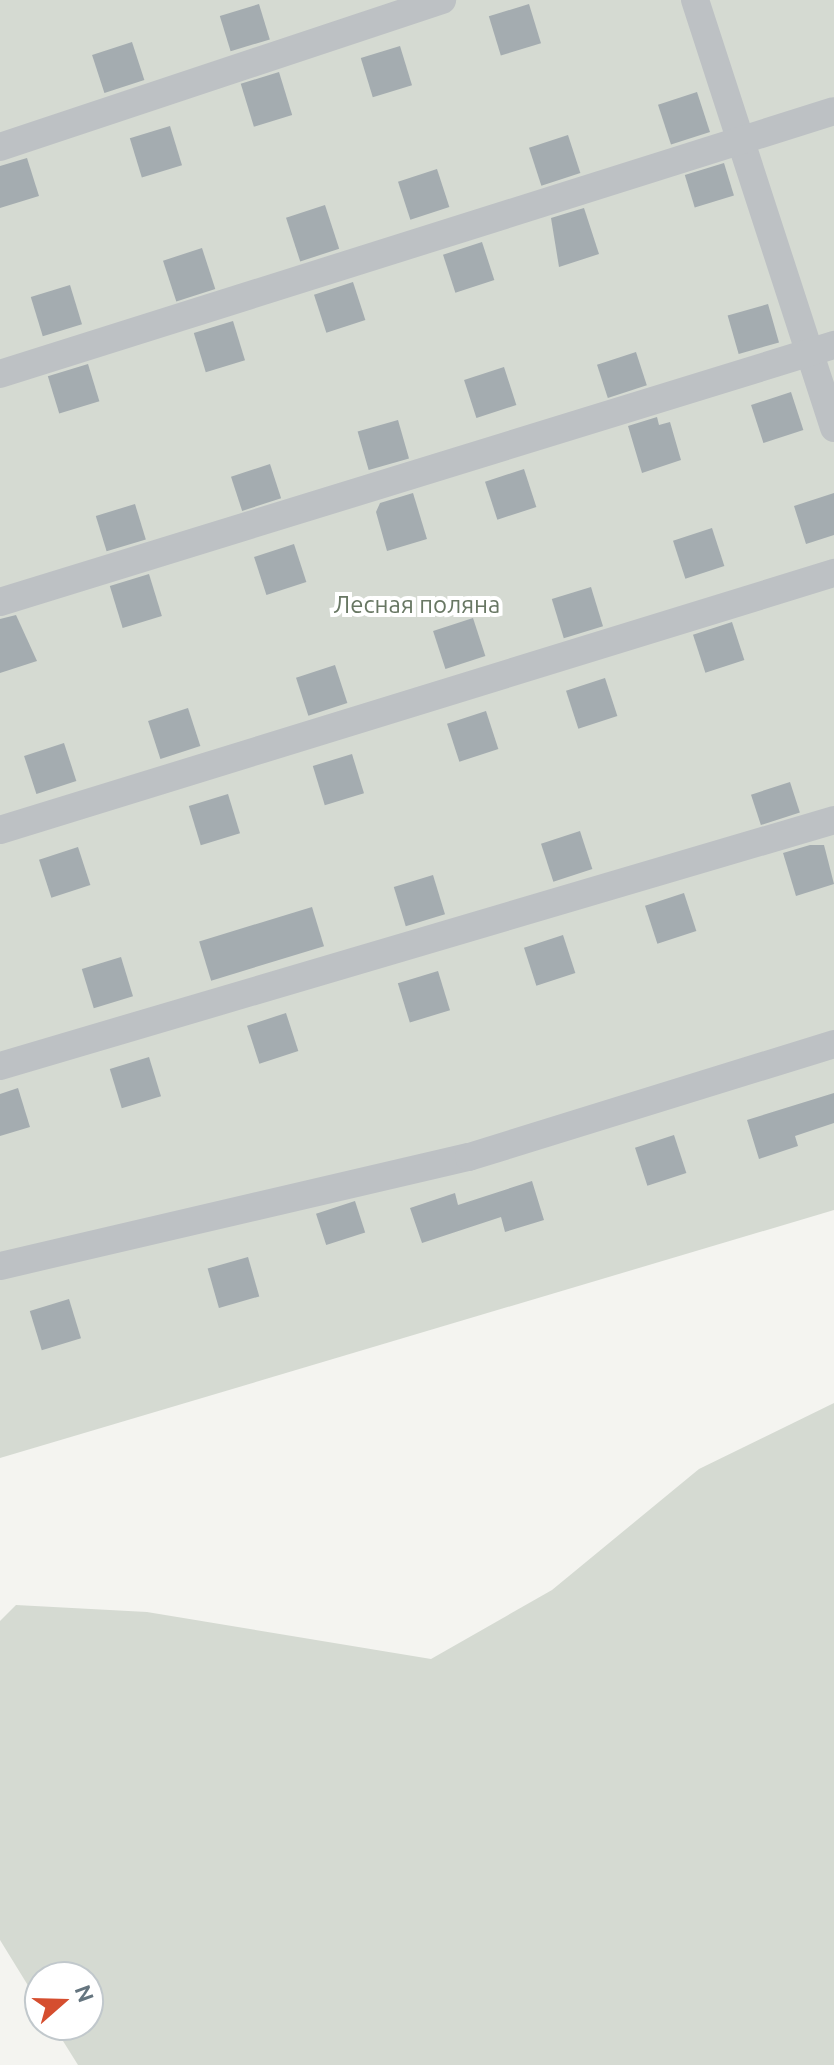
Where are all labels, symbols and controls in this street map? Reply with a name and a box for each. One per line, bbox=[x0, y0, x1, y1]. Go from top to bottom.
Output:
park label: Лесная поляна bbox=[334, 591, 500, 619]
north arrow bbox=[24, 1961, 104, 2041]
text: N bbox=[71, 1981, 100, 2005]

